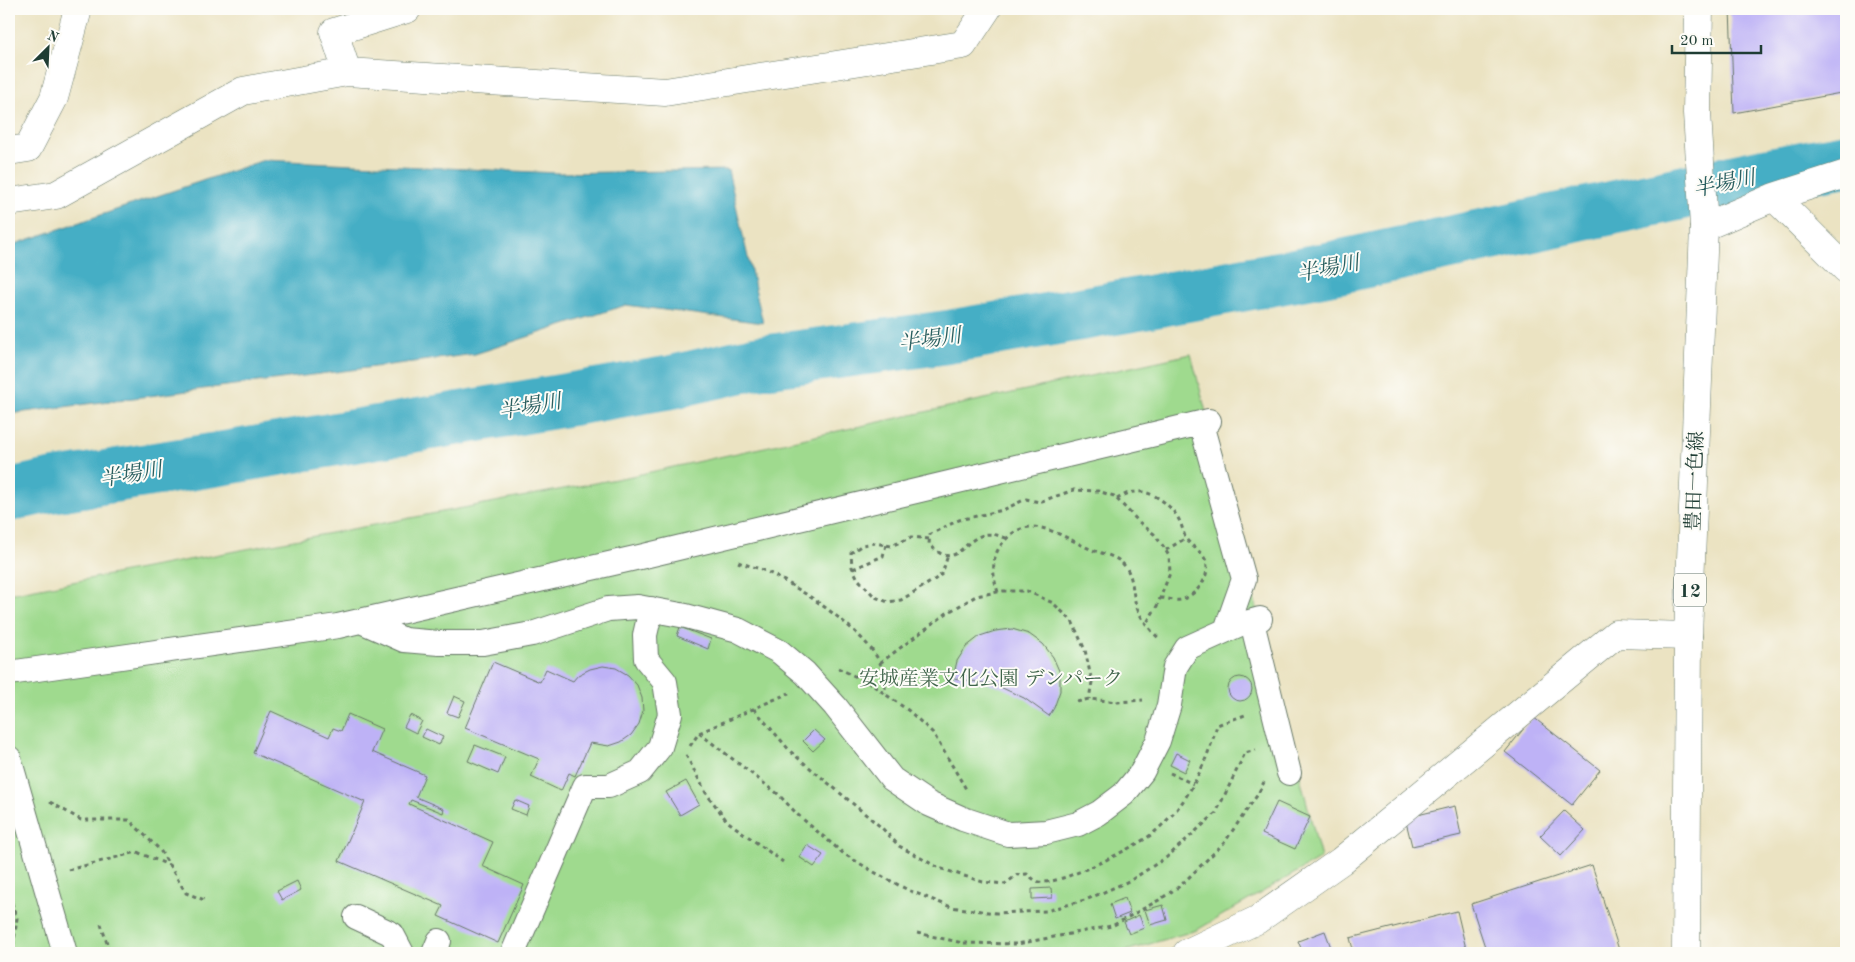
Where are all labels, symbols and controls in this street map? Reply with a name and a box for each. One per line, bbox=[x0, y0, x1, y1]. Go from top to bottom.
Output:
north arrow bbox=[22, 22, 72, 72]
scale bar bbox=[1672, 22, 1761, 54]
text: N bbox=[45, 28, 61, 46]
text: 20 m bbox=[1680, 34, 1714, 49]
water label: 半場川 bbox=[1691, 165, 1759, 201]
water label: 半場川 bbox=[1295, 251, 1363, 286]
water label: 半場川 bbox=[897, 323, 965, 355]
water label: 半場川 bbox=[497, 389, 565, 423]
street label: 豊田一色線 bbox=[1682, 431, 1708, 531]
water label: 半場川 bbox=[98, 457, 166, 491]
road number: 12 bbox=[1674, 574, 1706, 606]
park label: 安城産業文化公園 デンパーク bbox=[859, 668, 1123, 690]

